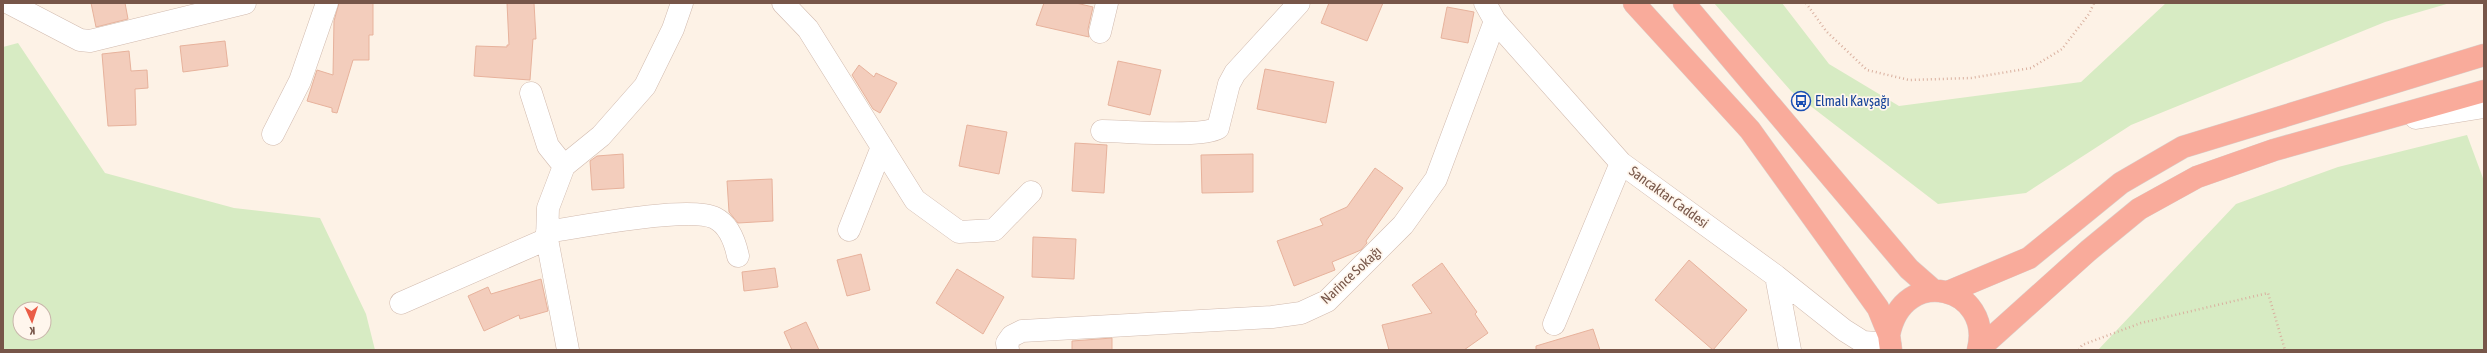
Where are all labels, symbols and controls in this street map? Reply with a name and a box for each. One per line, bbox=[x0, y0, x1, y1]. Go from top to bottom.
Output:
bus stop icon: Elmalı Kavşağı bbox=[1790, 90, 1812, 112]
place label: Elmalı Kavşağı bbox=[1815, 93, 1890, 109]
street label: Sancaktar Caddesi bbox=[1626, 163, 1712, 231]
street label: Narince Sokağı bbox=[1317, 243, 1385, 307]
north arrow bbox=[12, 301, 52, 341]
text: K bbox=[29, 325, 36, 337]

